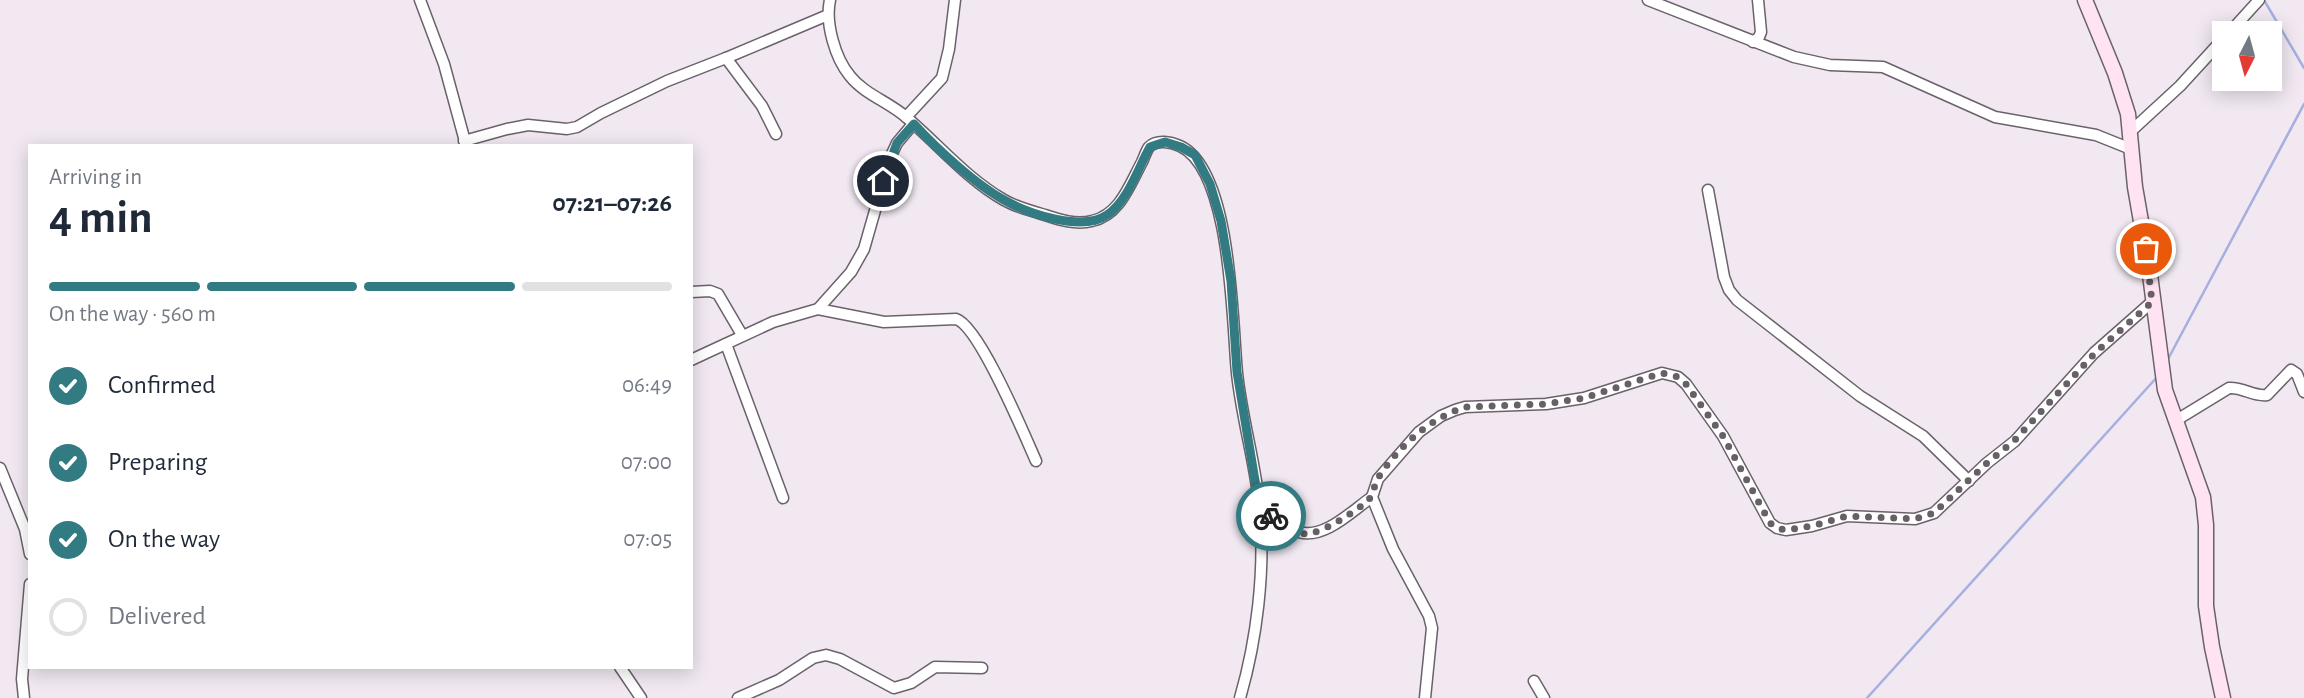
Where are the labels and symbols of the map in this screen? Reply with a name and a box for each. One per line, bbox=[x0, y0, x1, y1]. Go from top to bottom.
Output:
north arrow bbox=[2212, 21, 2282, 91]
pin bbox=[853, 151, 913, 211]
pin bbox=[2116, 219, 2176, 279]
courier bbox=[1236, 481, 1306, 551]

